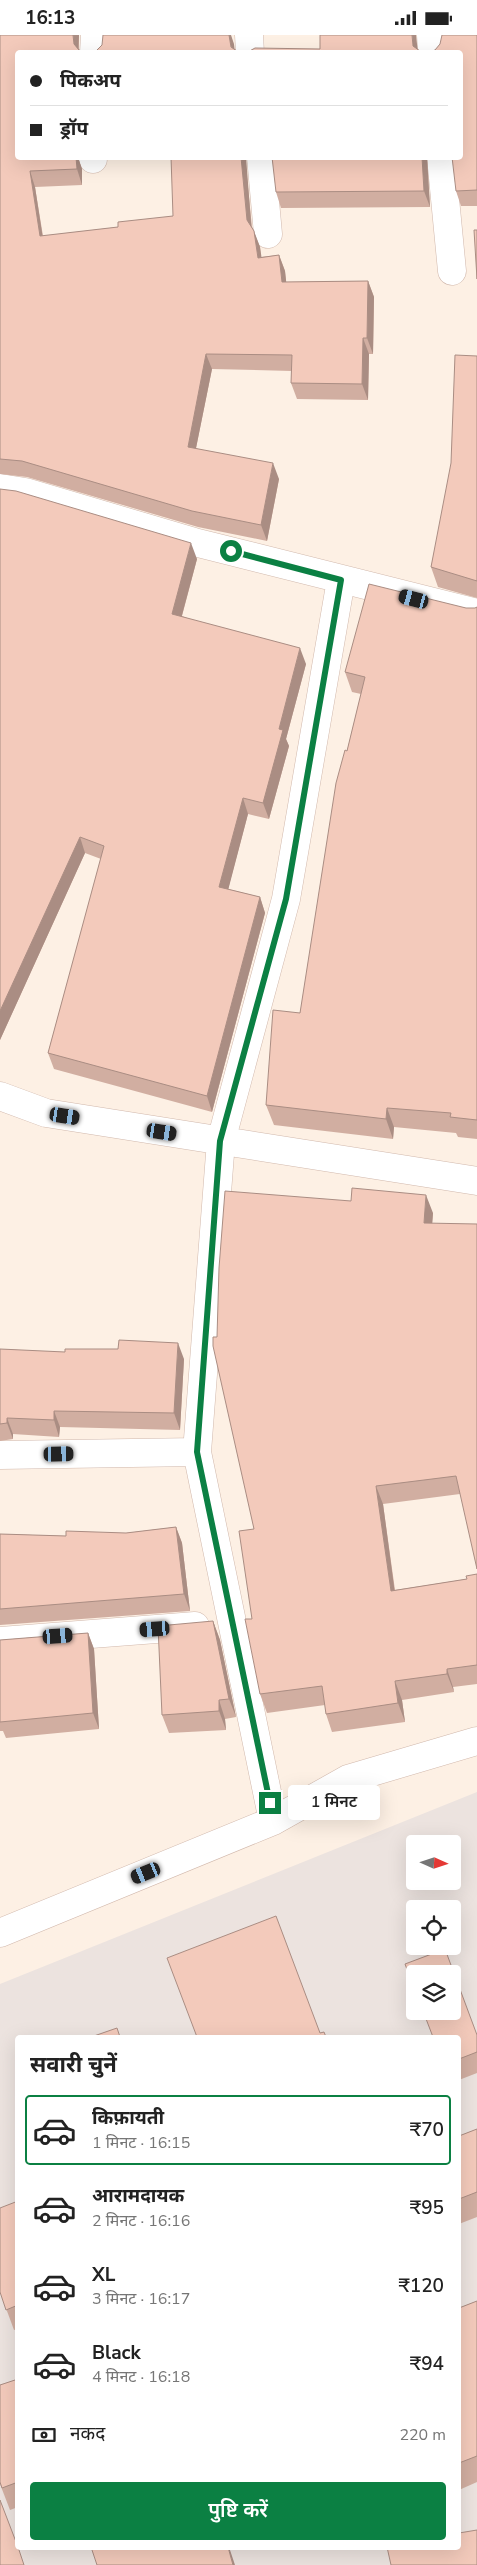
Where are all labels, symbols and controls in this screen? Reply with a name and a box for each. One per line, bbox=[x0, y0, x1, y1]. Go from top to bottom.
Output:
text: 16:13 bbox=[25, 5, 75, 31]
text: पिकअप bbox=[60, 68, 121, 94]
text: ड्रॉप bbox=[60, 116, 88, 142]
route start bbox=[220, 540, 242, 562]
car bbox=[397, 588, 430, 610]
car bbox=[49, 1106, 80, 1126]
car bbox=[146, 1122, 177, 1142]
car bbox=[43, 1446, 74, 1462]
car bbox=[139, 1620, 170, 1638]
car bbox=[42, 1627, 73, 1645]
callout: 1 मिनट bbox=[288, 1785, 380, 1821]
text: 1 मिनट bbox=[311, 1791, 357, 1813]
route end bbox=[259, 1792, 281, 1814]
north arrow bbox=[406, 1835, 461, 1890]
map controls bbox=[406, 1835, 461, 2020]
car bbox=[129, 1860, 162, 1886]
button: locate bbox=[406, 1900, 461, 1955]
button: layers bbox=[406, 1965, 461, 2020]
text: सवारी चुनें bbox=[30, 2050, 117, 2080]
text: किफ़ायती bbox=[92, 2105, 164, 2131]
icon: car bbox=[32, 2108, 77, 2153]
text: ₹70 bbox=[410, 2117, 444, 2143]
text: 1 मिनट · 16:15 bbox=[92, 2132, 190, 2154]
text: आरामदायक bbox=[92, 2183, 184, 2209]
icon: car bbox=[32, 2186, 77, 2231]
text: ₹95 bbox=[410, 2195, 444, 2221]
text: 2 मिनट · 16:16 bbox=[92, 2210, 190, 2232]
text: XL bbox=[92, 2262, 115, 2288]
icon: car bbox=[32, 2264, 77, 2309]
text: ₹120 bbox=[398, 2273, 444, 2299]
text: 3 मिनट · 16:17 bbox=[92, 2288, 190, 2310]
text: Black bbox=[92, 2340, 141, 2366]
icon: car bbox=[32, 2342, 77, 2387]
text: ₹94 bbox=[410, 2351, 444, 2377]
text: 4 मिनट · 16:18 bbox=[92, 2366, 190, 2388]
icon: cash bbox=[30, 2421, 58, 2449]
text: नकद bbox=[70, 2421, 105, 2447]
text: 220 m bbox=[399, 2424, 446, 2446]
button: पुष्टि करें bbox=[30, 2482, 446, 2540]

